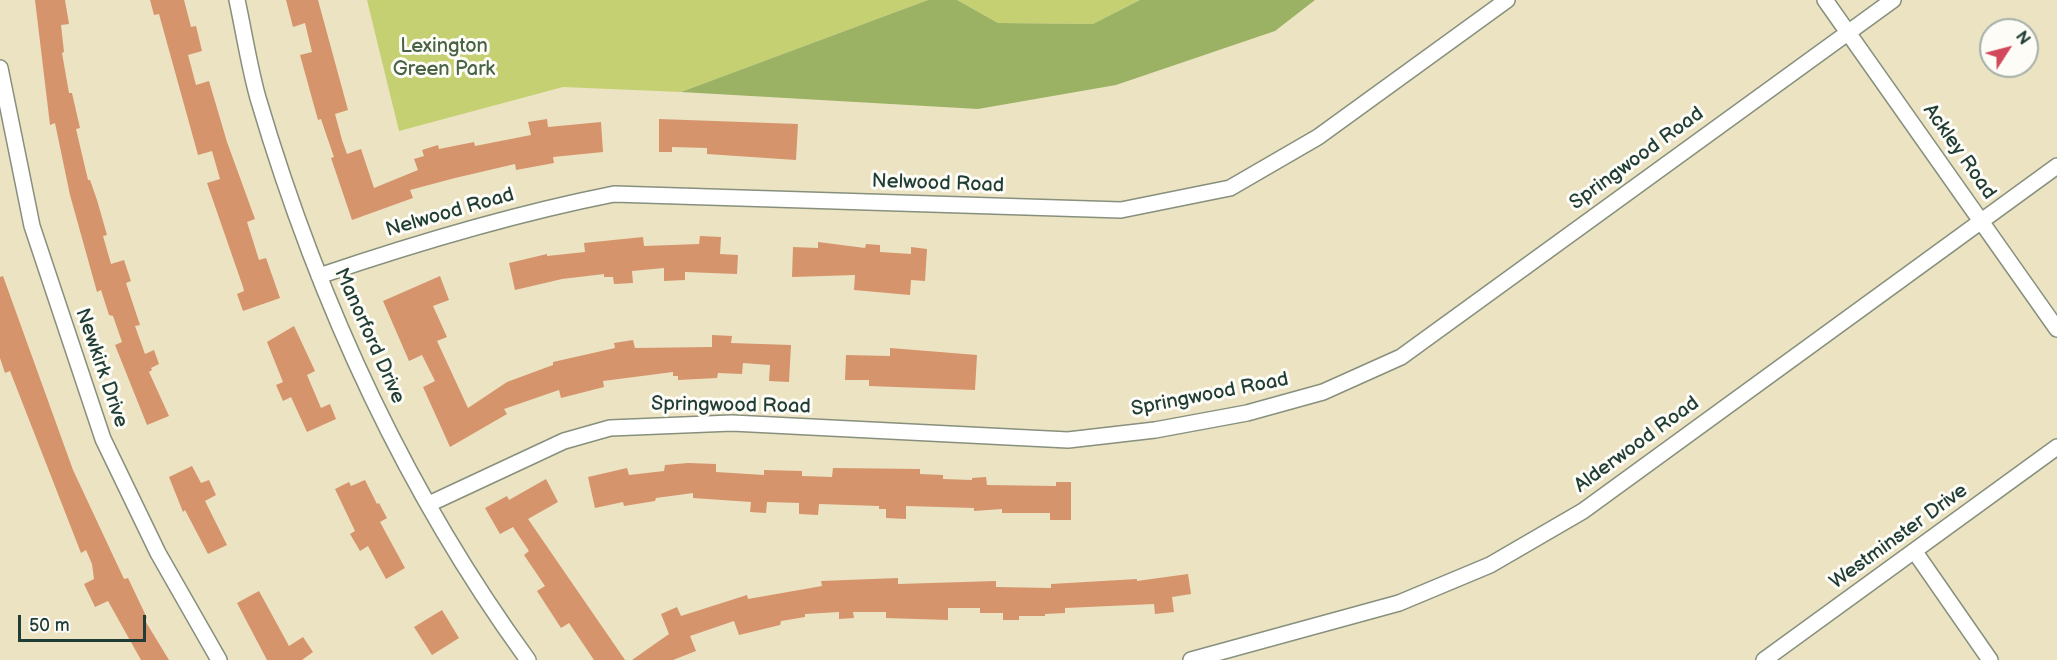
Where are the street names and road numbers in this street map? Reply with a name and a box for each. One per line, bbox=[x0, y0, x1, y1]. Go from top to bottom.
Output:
street label: Ackley Road bbox=[1917, 100, 2001, 204]
street label: Springwood Road bbox=[1565, 102, 1709, 216]
street label: Nelwood Road bbox=[871, 170, 1005, 198]
street label: Nelwood Road bbox=[383, 183, 517, 243]
street label: Manorford Drive bbox=[328, 264, 410, 408]
street label: Newkirk Drive bbox=[69, 305, 133, 431]
street label: Springwood Road bbox=[1129, 368, 1291, 422]
street label: Alderwood Road bbox=[1570, 392, 1704, 498]
street label: Springwood Road bbox=[651, 393, 811, 419]
street label: Westminster Drive bbox=[1825, 479, 1973, 595]

